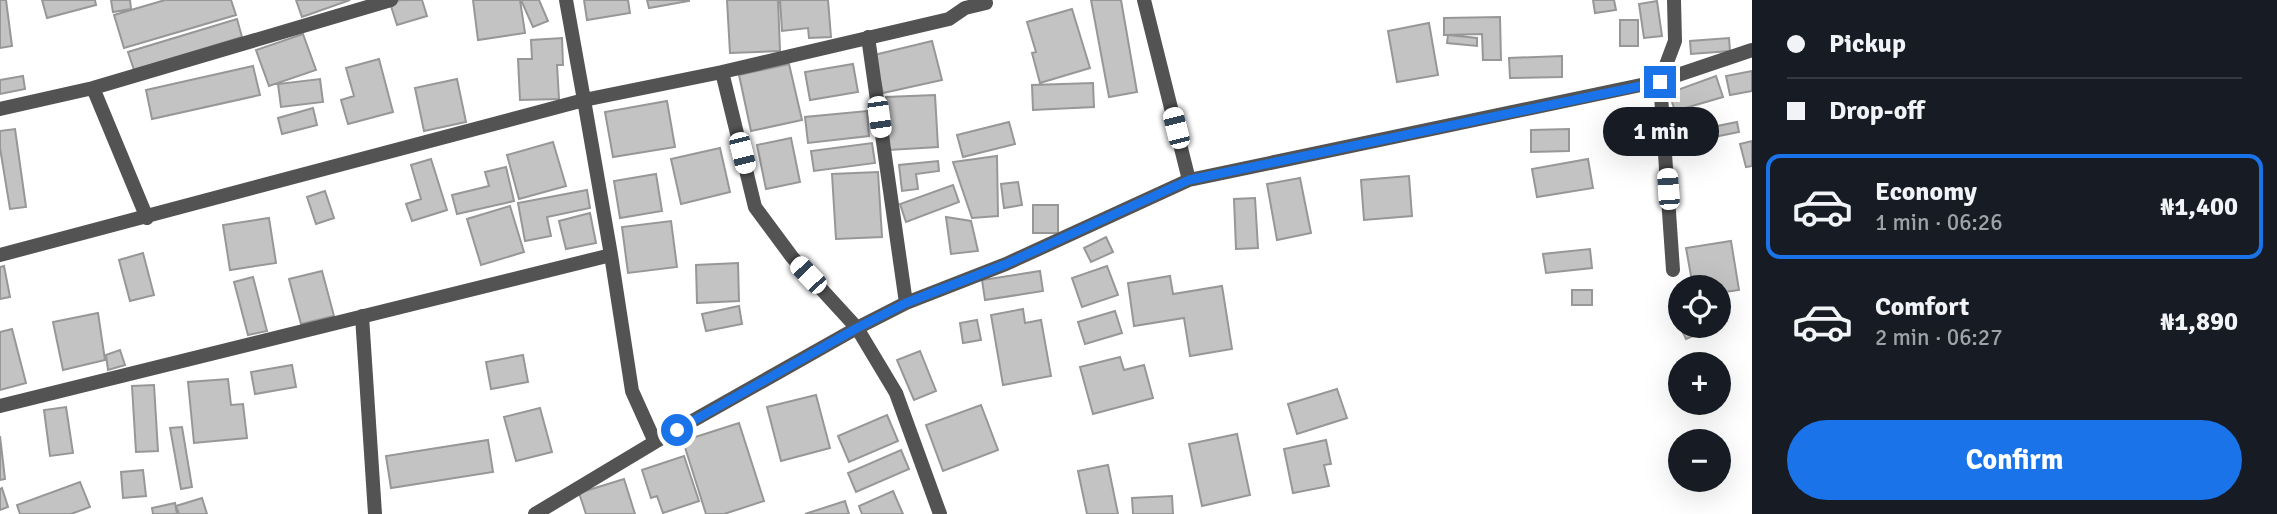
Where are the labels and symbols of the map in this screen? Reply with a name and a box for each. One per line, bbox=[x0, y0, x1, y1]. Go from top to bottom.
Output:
route end bbox=[1644, 66, 1676, 98]
car bbox=[866, 95, 893, 139]
car bbox=[1161, 105, 1192, 151]
callout: 1 min bbox=[1602, 106, 1718, 156]
car bbox=[727, 130, 758, 176]
car bbox=[1657, 167, 1680, 211]
car bbox=[786, 252, 831, 298]
route start bbox=[661, 414, 693, 446]

